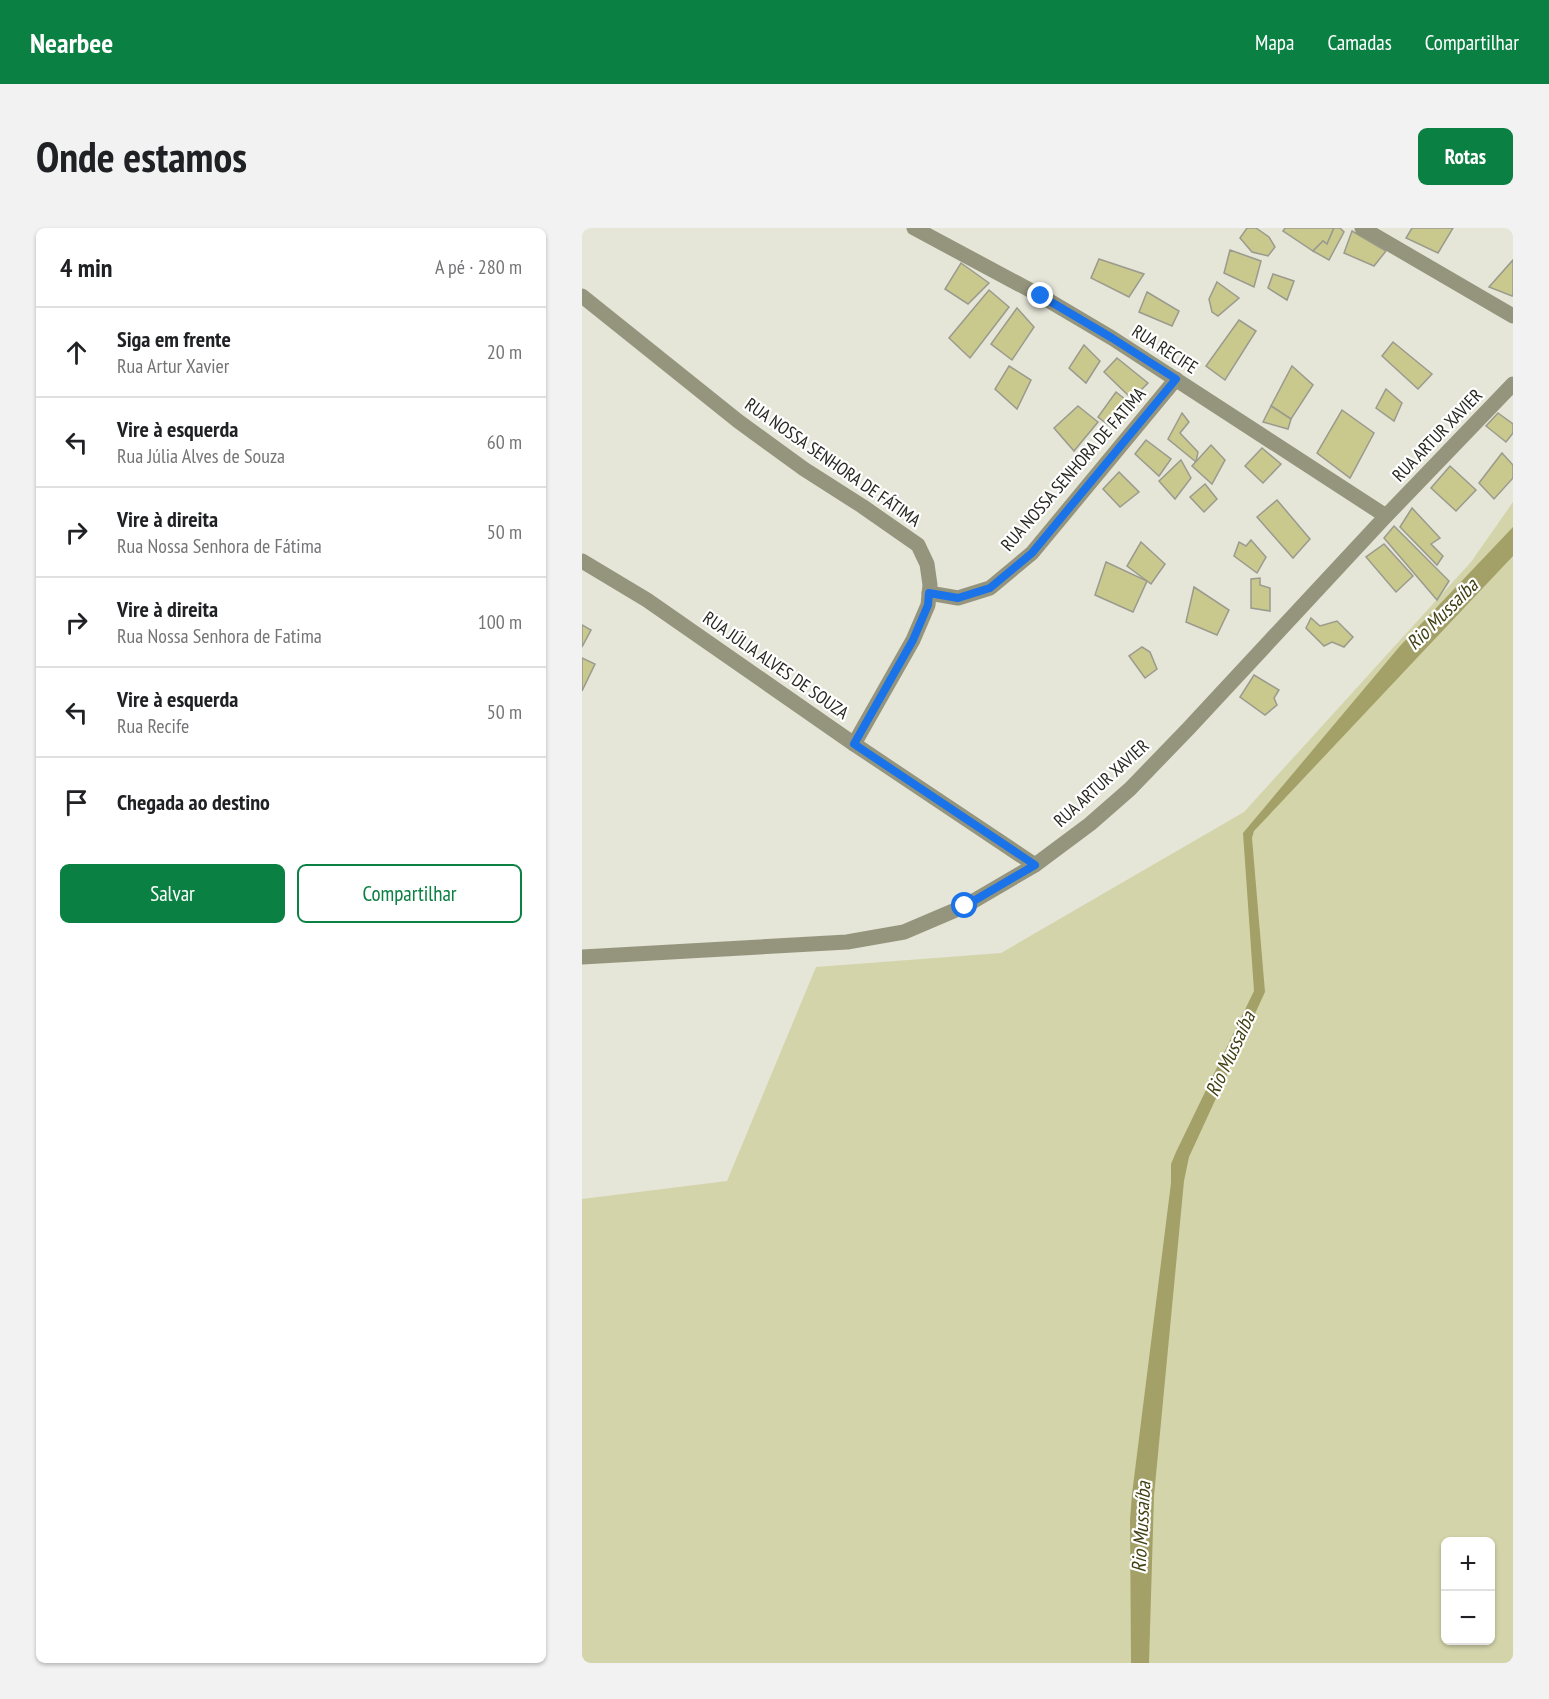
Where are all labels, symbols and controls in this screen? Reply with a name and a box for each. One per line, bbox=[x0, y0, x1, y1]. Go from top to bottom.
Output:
text: Nearbee bbox=[30, 24, 113, 61]
text: Mapa bbox=[1255, 29, 1294, 56]
text: Camadas bbox=[1327, 29, 1392, 56]
text: Compartilhar bbox=[1425, 29, 1519, 56]
button: Rotas bbox=[1418, 128, 1513, 185]
text: Onde estamos bbox=[36, 129, 247, 184]
text: 4 min bbox=[60, 251, 113, 284]
text: A pé · 280 m bbox=[435, 254, 522, 280]
route end bbox=[1027, 282, 1053, 308]
street label: RUA RECIFE bbox=[1128, 319, 1202, 379]
text: Siga em frente bbox=[117, 325, 231, 353]
icon: ahead bbox=[60, 336, 93, 369]
text: 20 m bbox=[487, 339, 522, 365]
text: Rua Artur Xavier bbox=[117, 353, 229, 379]
street label: RUA NOSSA SENHORA DE FATIMA bbox=[996, 382, 1151, 556]
street label: RUA ARTUR XAVIER bbox=[1387, 383, 1487, 486]
street label: RUA NOSSA SENHORA DE FÁTIMA bbox=[741, 393, 926, 532]
text: Vire à esquerda bbox=[117, 415, 238, 443]
icon: left bbox=[60, 426, 93, 459]
text: 60 m bbox=[487, 429, 522, 455]
text: Rua Júlia Alves de Souza bbox=[117, 443, 285, 469]
text: Vire à direita bbox=[117, 505, 218, 533]
icon: right bbox=[60, 516, 93, 549]
text: 50 m bbox=[487, 519, 522, 545]
text: Rua Nossa Senhora de Fátima bbox=[117, 533, 322, 559]
water label: Rio Mussaíba bbox=[1401, 572, 1484, 655]
text: Vire à direita bbox=[117, 595, 218, 623]
icon: right bbox=[60, 606, 93, 639]
street label: RUA JÚLIA ALVES DE SOUZA bbox=[699, 606, 854, 724]
text: 100 m bbox=[478, 609, 522, 635]
text: Rua Nossa Senhora de Fatima bbox=[117, 623, 322, 649]
text: Vire à esquerda bbox=[117, 685, 238, 713]
icon: left bbox=[60, 696, 93, 729]
text: 50 m bbox=[487, 699, 522, 725]
text: Rua Recife bbox=[117, 713, 189, 739]
street label: RUA ARTUR XAVIER bbox=[1049, 734, 1154, 832]
icon: arrive bbox=[60, 786, 93, 819]
text: Chegada ao destino bbox=[117, 788, 270, 816]
button: Salvar bbox=[60, 864, 285, 923]
button: Compartilhar bbox=[297, 864, 522, 923]
route start bbox=[951, 892, 977, 918]
water label: Rio Mussaíba bbox=[1199, 1006, 1261, 1101]
water label: Rio Mussaíba bbox=[1126, 1480, 1156, 1573]
map controls bbox=[1441, 1537, 1495, 1645]
button: + bbox=[1441, 1537, 1495, 1591]
button: − bbox=[1441, 1591, 1495, 1645]

